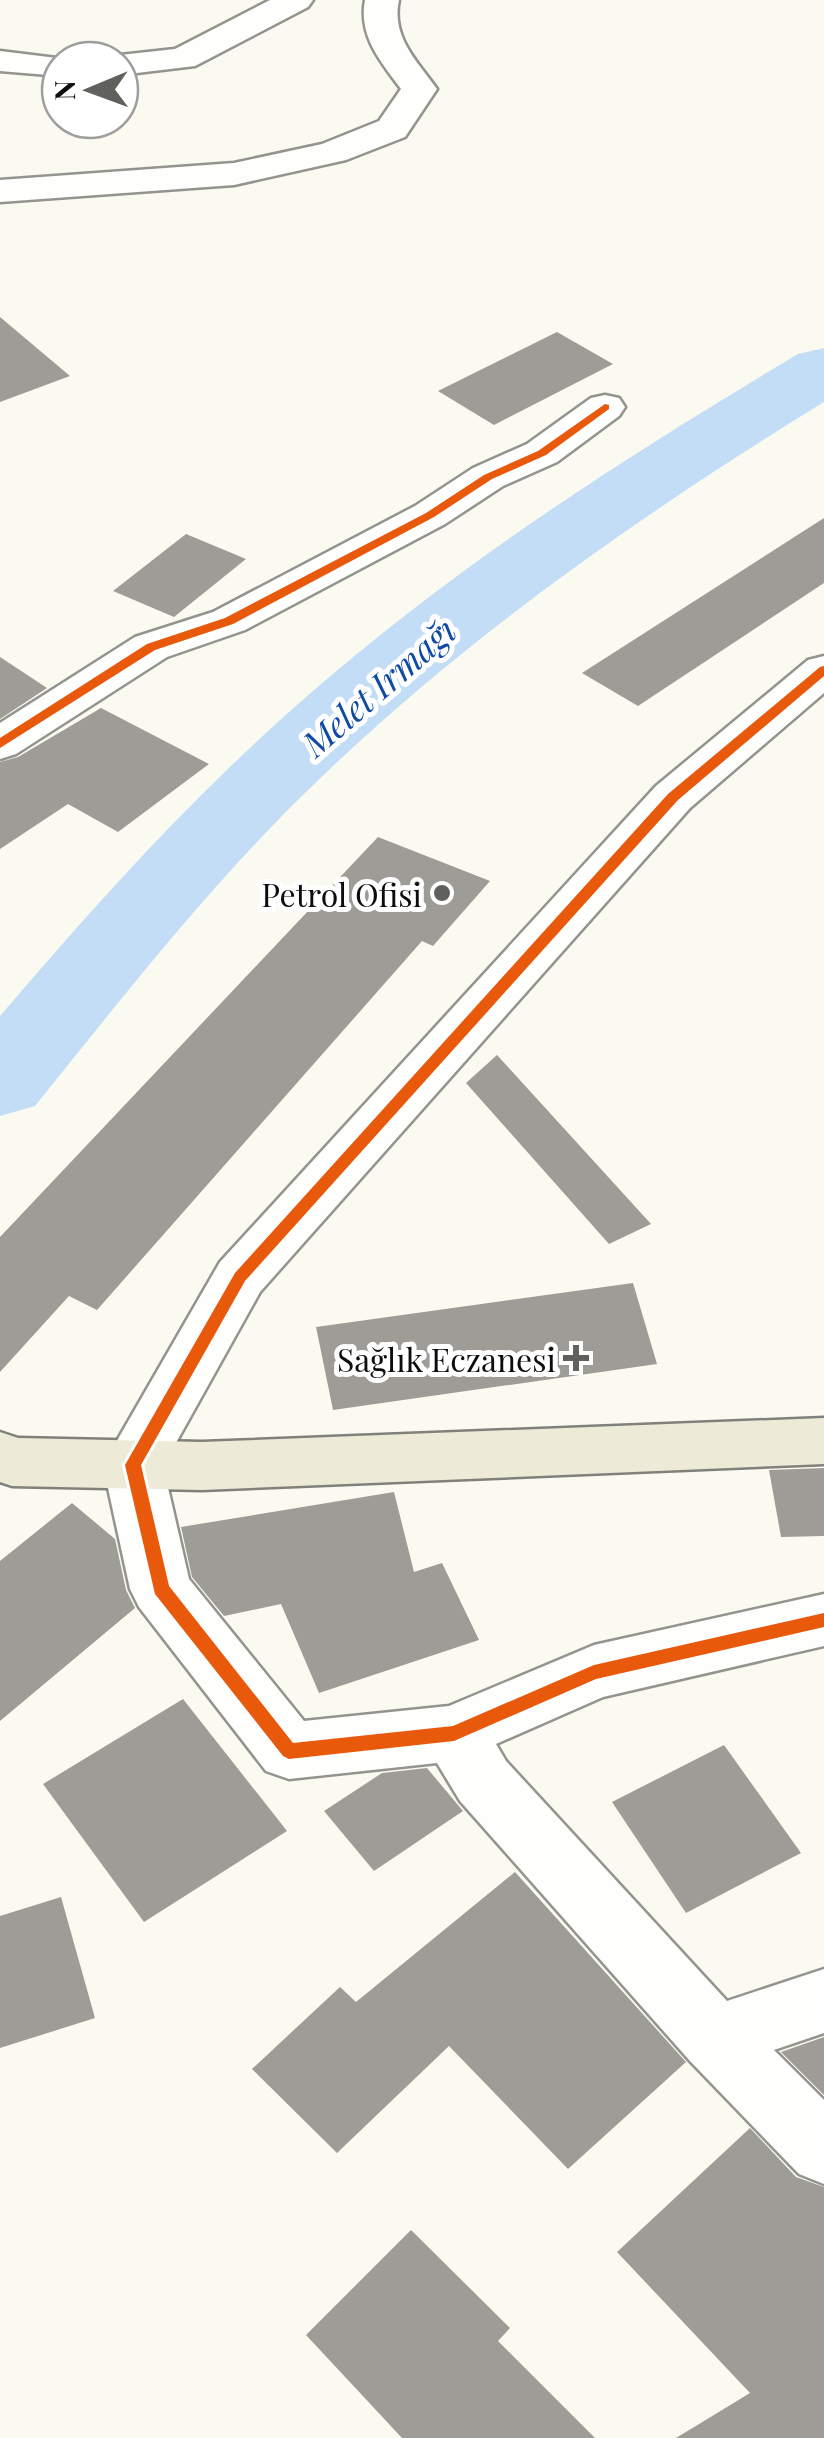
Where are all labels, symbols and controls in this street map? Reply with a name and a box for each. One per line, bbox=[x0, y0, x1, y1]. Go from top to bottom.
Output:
north arrow bbox=[40, 40, 140, 140]
text: N bbox=[45, 80, 82, 101]
water label: Melet Irmağı bbox=[290, 606, 465, 767]
place label: Petrol Ofisi bbox=[261, 872, 422, 915]
marker: Petrol Ofisi bbox=[431, 882, 453, 904]
place label: Sağlık Eczanesi bbox=[337, 1337, 556, 1380]
marker: Sağlık Eczanesi bbox=[565, 1347, 587, 1369]

